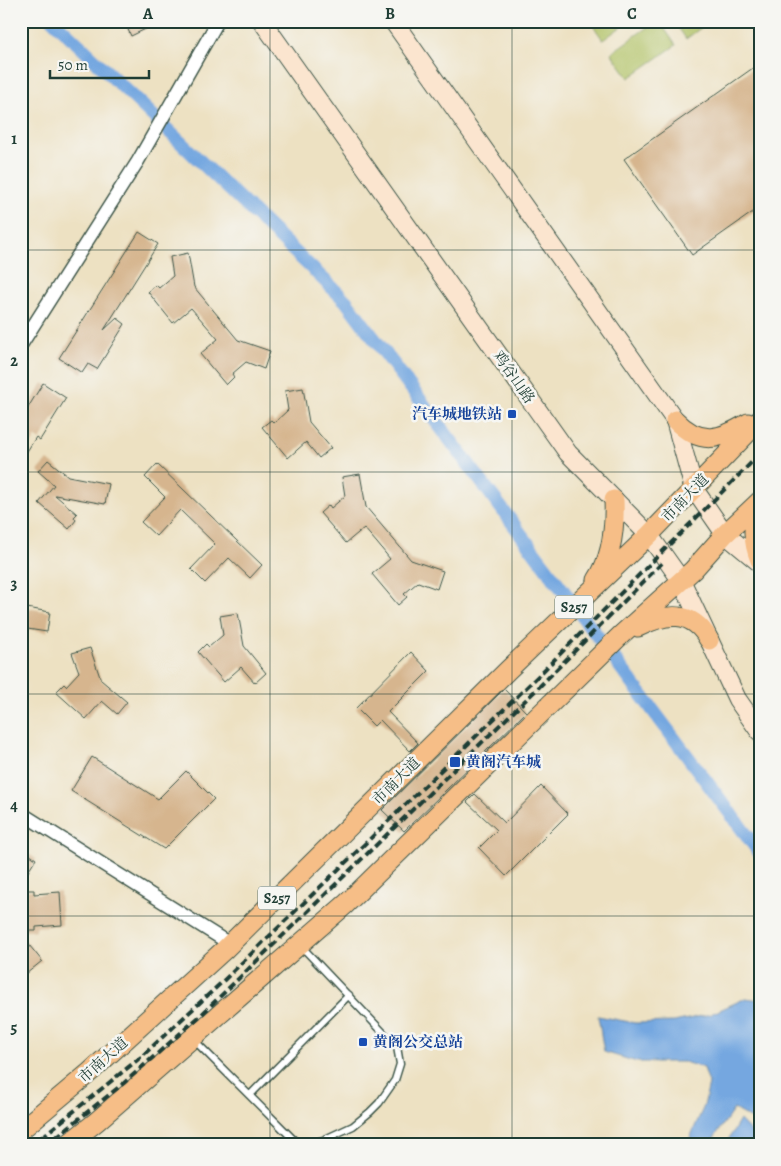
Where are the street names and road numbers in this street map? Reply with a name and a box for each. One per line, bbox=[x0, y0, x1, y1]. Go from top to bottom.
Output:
street label: 鸡谷山路 bbox=[489, 347, 539, 407]
street label: 市南大道 bbox=[657, 469, 713, 527]
road number: S257 bbox=[555, 596, 593, 618]
street label: 市南大道 bbox=[368, 753, 424, 809]
road number: S257 bbox=[258, 886, 296, 910]
street label: 市南大道 bbox=[74, 1032, 132, 1088]

